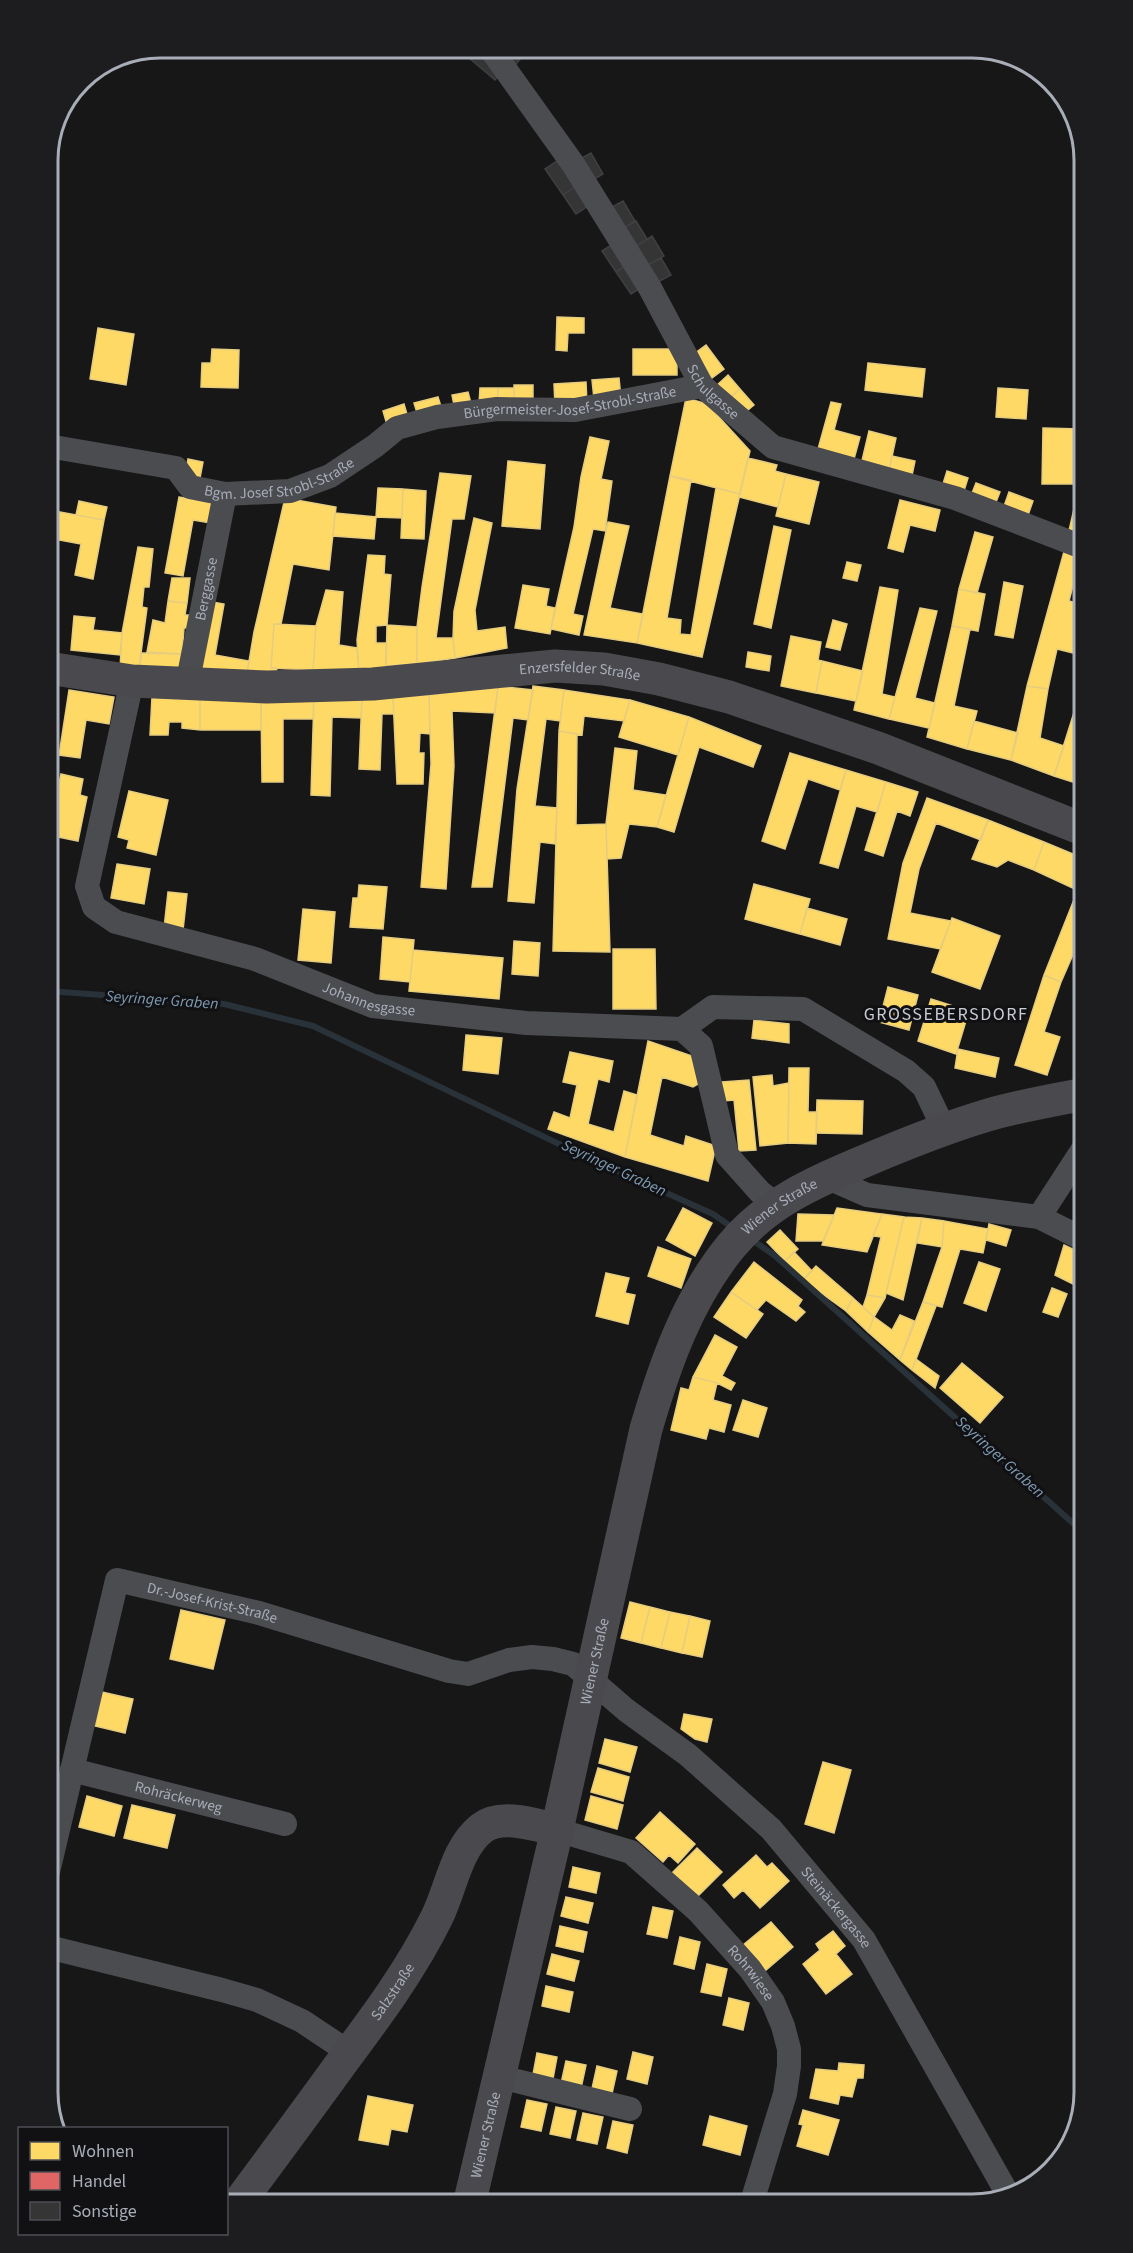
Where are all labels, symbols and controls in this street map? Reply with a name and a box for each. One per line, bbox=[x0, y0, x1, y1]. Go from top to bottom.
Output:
street label: Schulgasse bbox=[682, 360, 744, 424]
street label: Bürgermeister-Josef-Strobl-Straße bbox=[462, 381, 678, 424]
street label: Bgm. Josef Strobl-Straße bbox=[202, 452, 358, 505]
street label: Berggasse bbox=[190, 556, 223, 622]
street label: Enzersfelder Straße bbox=[518, 655, 642, 686]
street label: Johannesgasse bbox=[319, 976, 416, 1021]
water label: Seyringer Graben bbox=[105, 985, 219, 1015]
district label: GROSSEBERSDORF bbox=[864, 1002, 1028, 1027]
water label: Seyringer Graben bbox=[558, 1134, 670, 1202]
street label: Wiener Straße bbox=[736, 1173, 821, 1240]
water label: Seyringer Graben bbox=[951, 1411, 1049, 1503]
street label: Dr.-Josef-Krist-Straße bbox=[145, 1577, 280, 1629]
street label: Wiener Straße bbox=[575, 1616, 614, 1707]
street label: Rohräckerweg bbox=[133, 1776, 225, 1818]
street label: Steinäckergasse bbox=[796, 1862, 877, 1952]
street label: Rohrwiese bbox=[723, 1940, 780, 2005]
street label: Salzstraße bbox=[366, 1959, 420, 2025]
street label: Wiener Straße bbox=[465, 2090, 506, 2180]
legend bbox=[18, 2127, 228, 2235]
text: Wohnen bbox=[72, 2139, 134, 2164]
text: Handel bbox=[72, 2169, 126, 2194]
text: Sonstige bbox=[72, 2199, 137, 2224]

